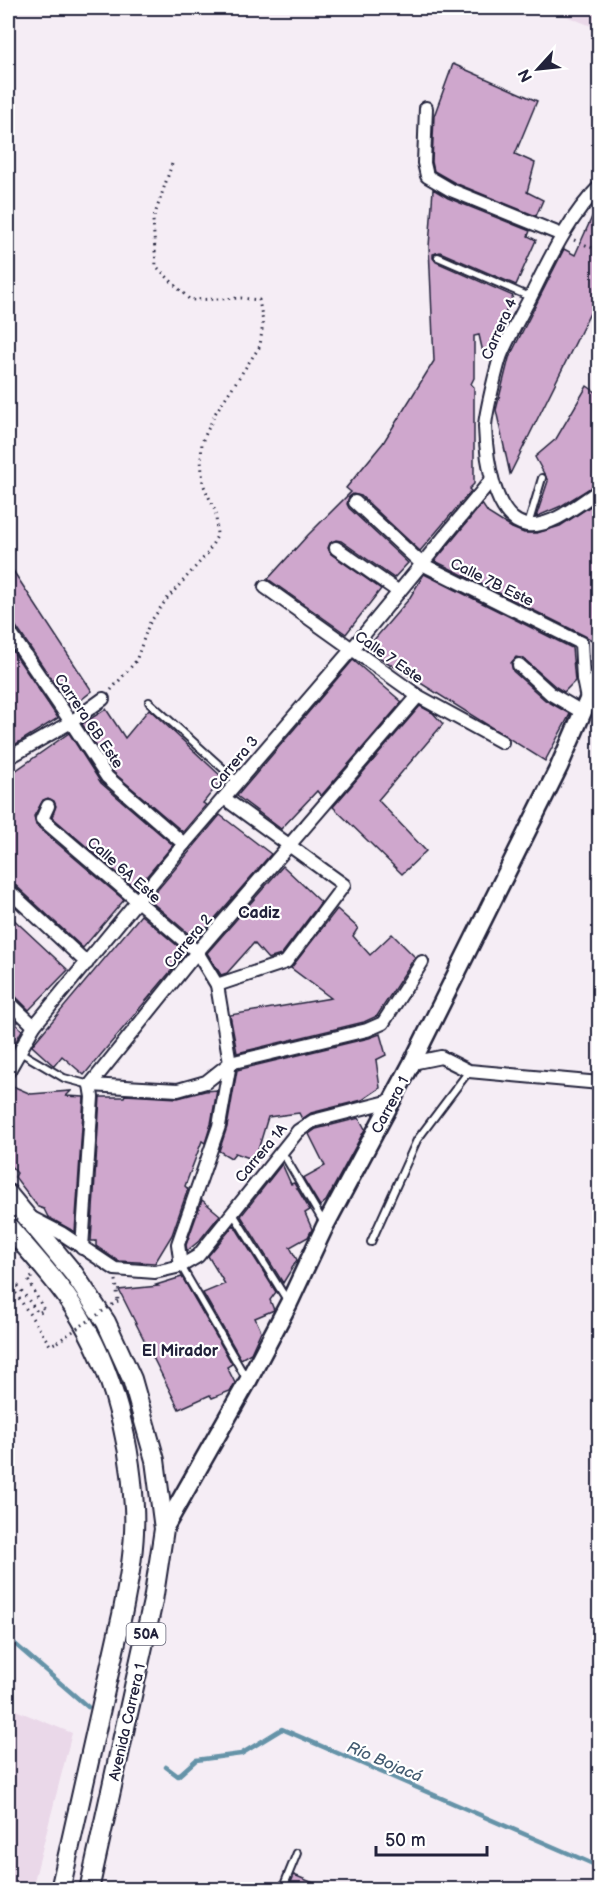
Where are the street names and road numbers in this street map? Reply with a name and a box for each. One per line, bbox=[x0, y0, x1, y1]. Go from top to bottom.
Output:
street label: Carrera 4 bbox=[477, 295, 521, 363]
street label: Calle 7B Este bbox=[447, 554, 537, 611]
street label: Calle 7 Este bbox=[351, 627, 427, 688]
street label: Carrera 6B Este bbox=[50, 670, 127, 772]
street label: Carrera 3 bbox=[206, 732, 263, 795]
street label: Calle 6A Este bbox=[83, 833, 164, 908]
street label: Carrera 2 bbox=[160, 910, 217, 972]
street label: Carrera 1 bbox=[367, 1073, 413, 1137]
street label: Carrera 1A bbox=[231, 1119, 292, 1187]
road number: 50A bbox=[126, 1623, 166, 1645]
street label: Avenida Carrera 1 bbox=[105, 1662, 150, 1783]

